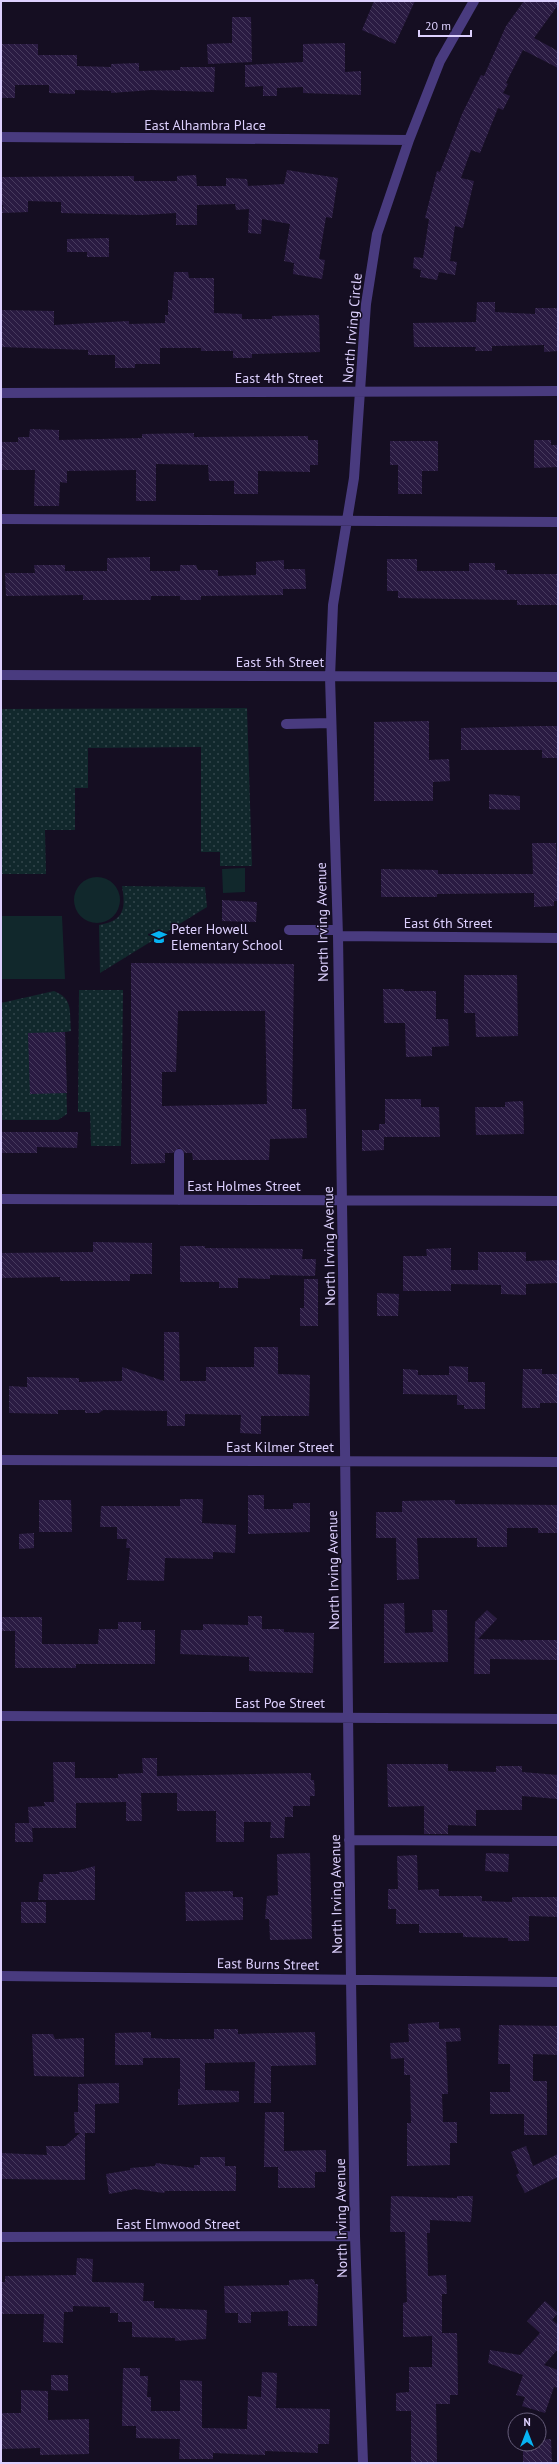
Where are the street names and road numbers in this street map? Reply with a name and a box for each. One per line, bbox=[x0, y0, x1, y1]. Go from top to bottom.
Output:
street label: East Alhambra Place bbox=[144, 116, 266, 134]
street label: North Irving Circle bbox=[338, 272, 366, 384]
street label: East 4th Street bbox=[235, 369, 323, 387]
street label: East 5th Street bbox=[236, 653, 324, 671]
street label: North Irving Avenue bbox=[312, 862, 332, 982]
street label: East 6th Street bbox=[404, 914, 492, 932]
street label: East Holmes Street bbox=[187, 1177, 301, 1195]
street label: North Irving Avenue bbox=[319, 1186, 339, 1306]
street label: East Kilmer Street bbox=[226, 1438, 334, 1456]
street label: North Irving Avenue bbox=[323, 1510, 343, 1630]
street label: East Poe Street bbox=[235, 1694, 325, 1712]
street label: North Irving Avenue bbox=[326, 1834, 346, 1954]
street label: East Burns Street bbox=[217, 1954, 320, 1974]
street label: North Irving Avenue bbox=[331, 2158, 351, 2278]
street label: East Elmwood Street bbox=[116, 2215, 240, 2233]

